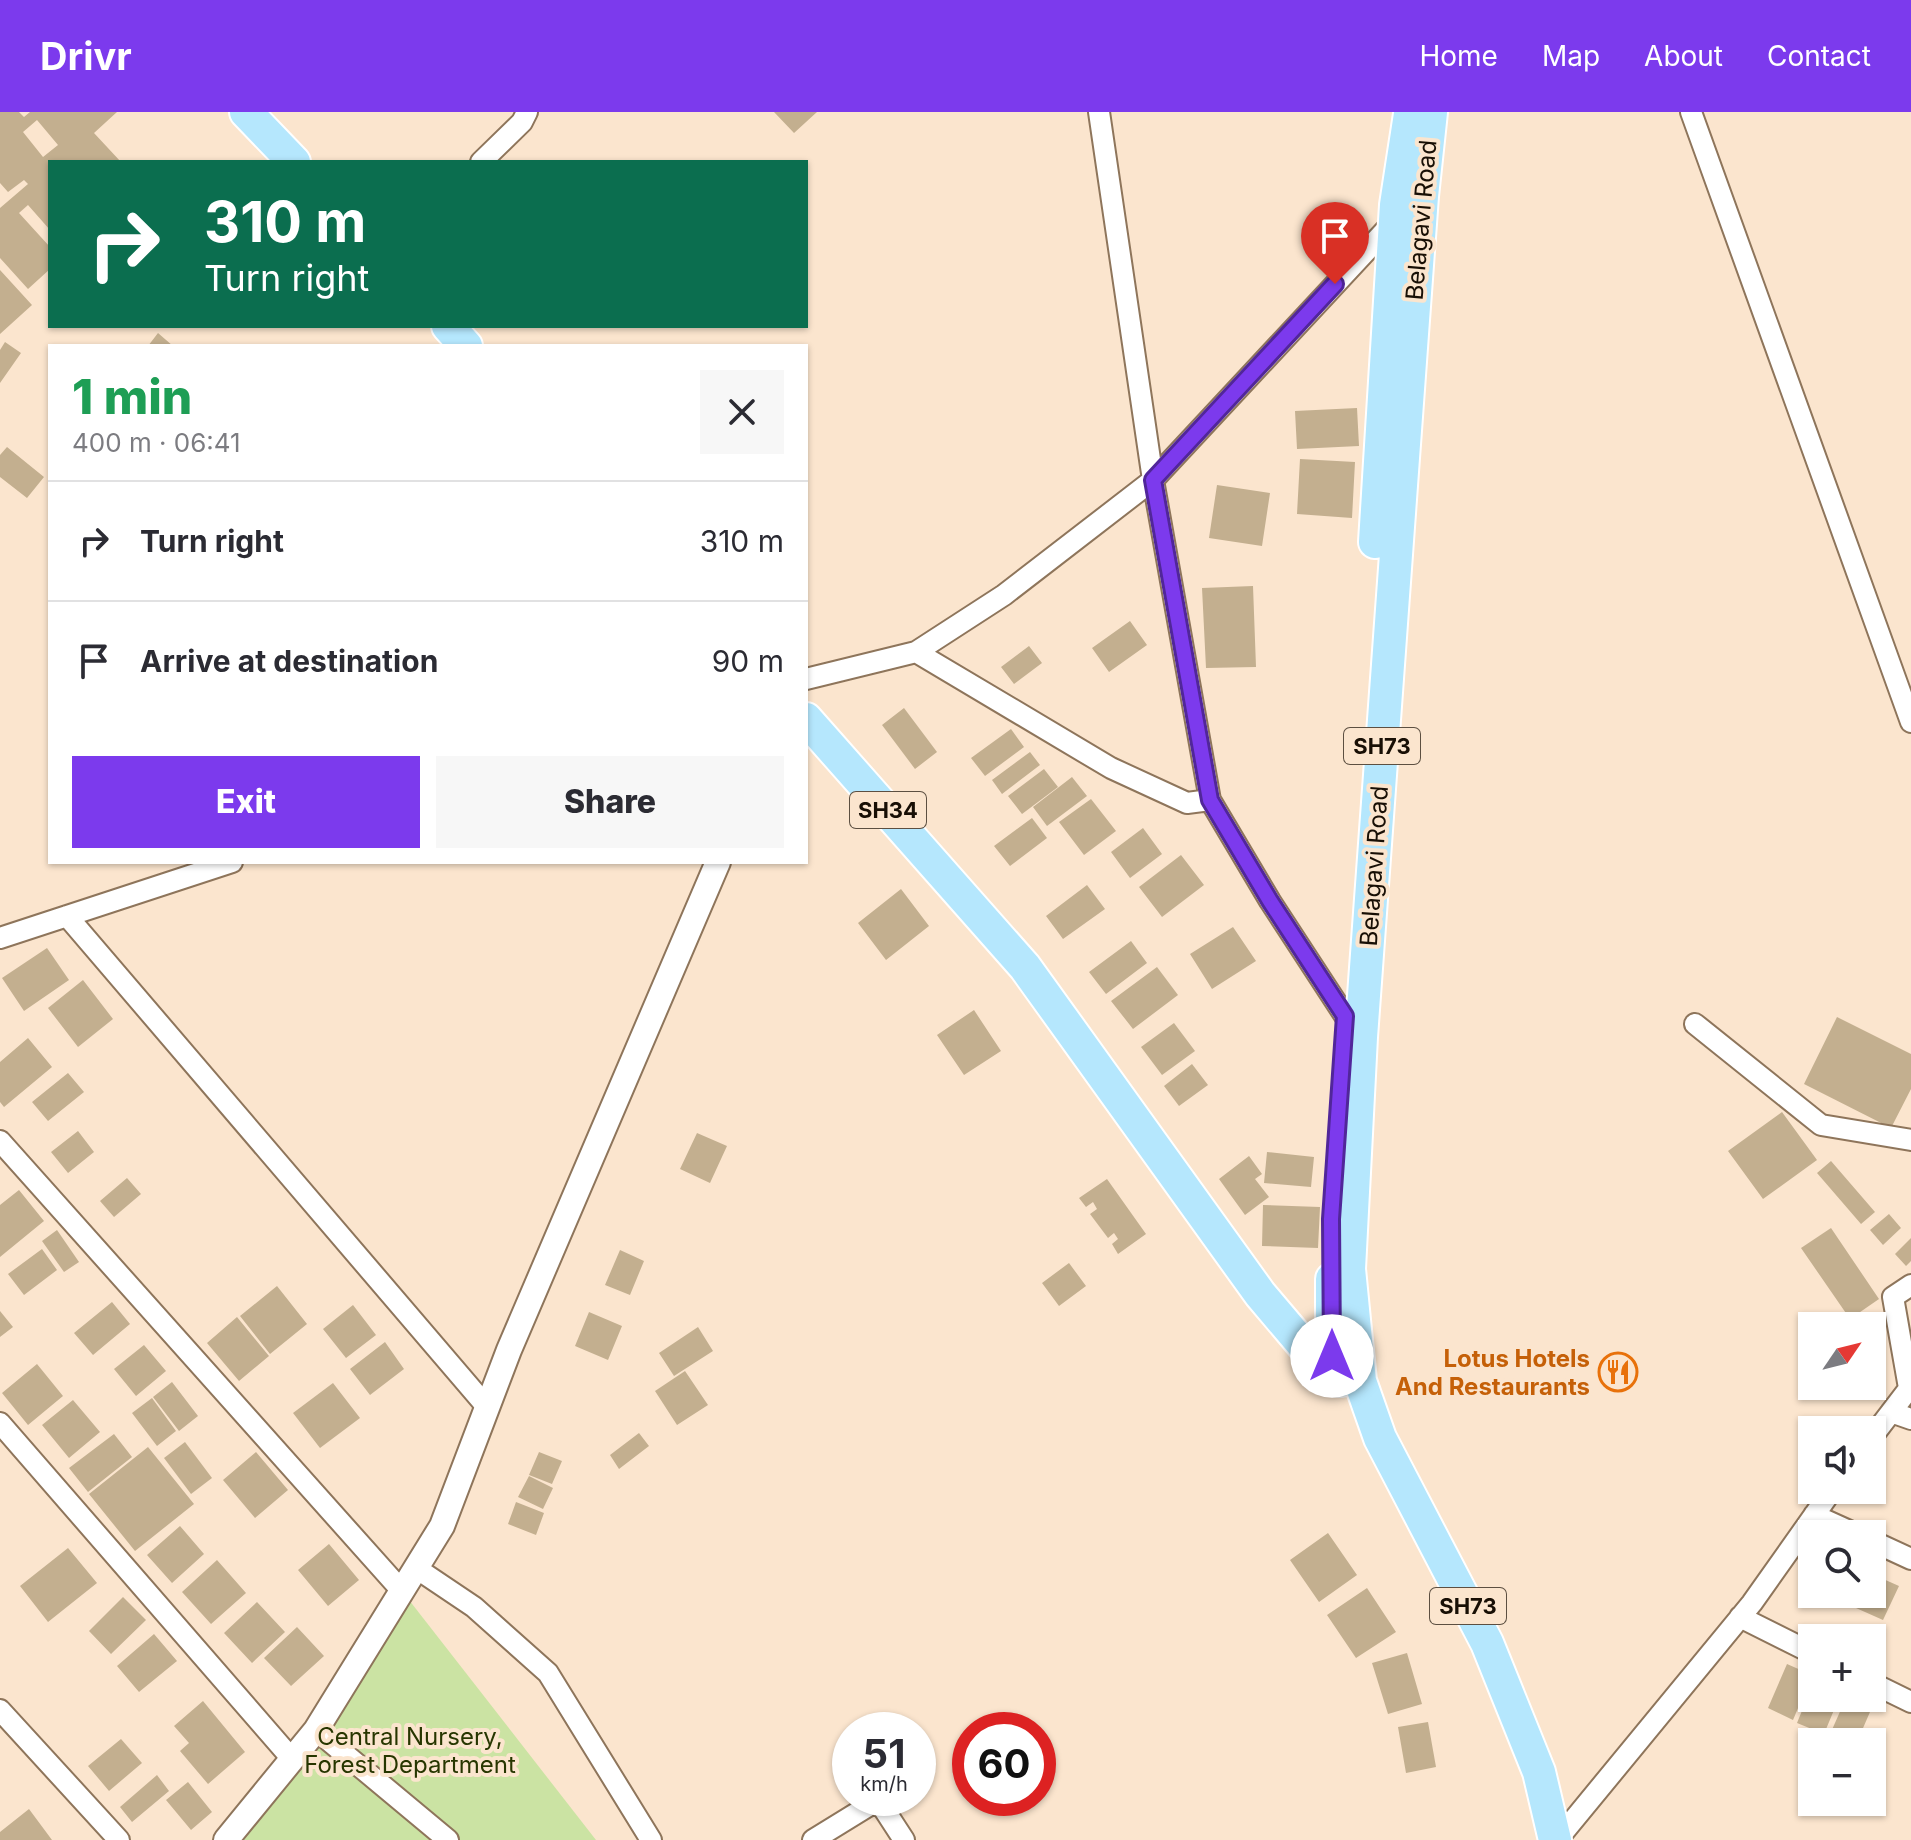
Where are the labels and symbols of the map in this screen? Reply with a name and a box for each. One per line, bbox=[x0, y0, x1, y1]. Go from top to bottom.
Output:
street label: Belagavi Road bbox=[1400, 139, 1442, 301]
pin bbox=[1301, 202, 1369, 284]
road number: SH73 bbox=[1344, 728, 1420, 764]
street label: Belagavi Road bbox=[1354, 785, 1394, 947]
road number: SH34 bbox=[850, 792, 926, 828]
north arrow bbox=[1798, 1312, 1886, 1400]
position arrow bbox=[1290, 1314, 1374, 1398]
place label: Lotus Hotels And Restaurants bbox=[1395, 1344, 1590, 1401]
restaurant icon: Lotus Hotels And Restaurants bbox=[1597, 1351, 1639, 1393]
road number: SH73 bbox=[1430, 1588, 1506, 1624]
speed limit sign: 60 bbox=[952, 1712, 1056, 1816]
park label: Central Nursery, Forest Department bbox=[304, 1722, 516, 1779]

